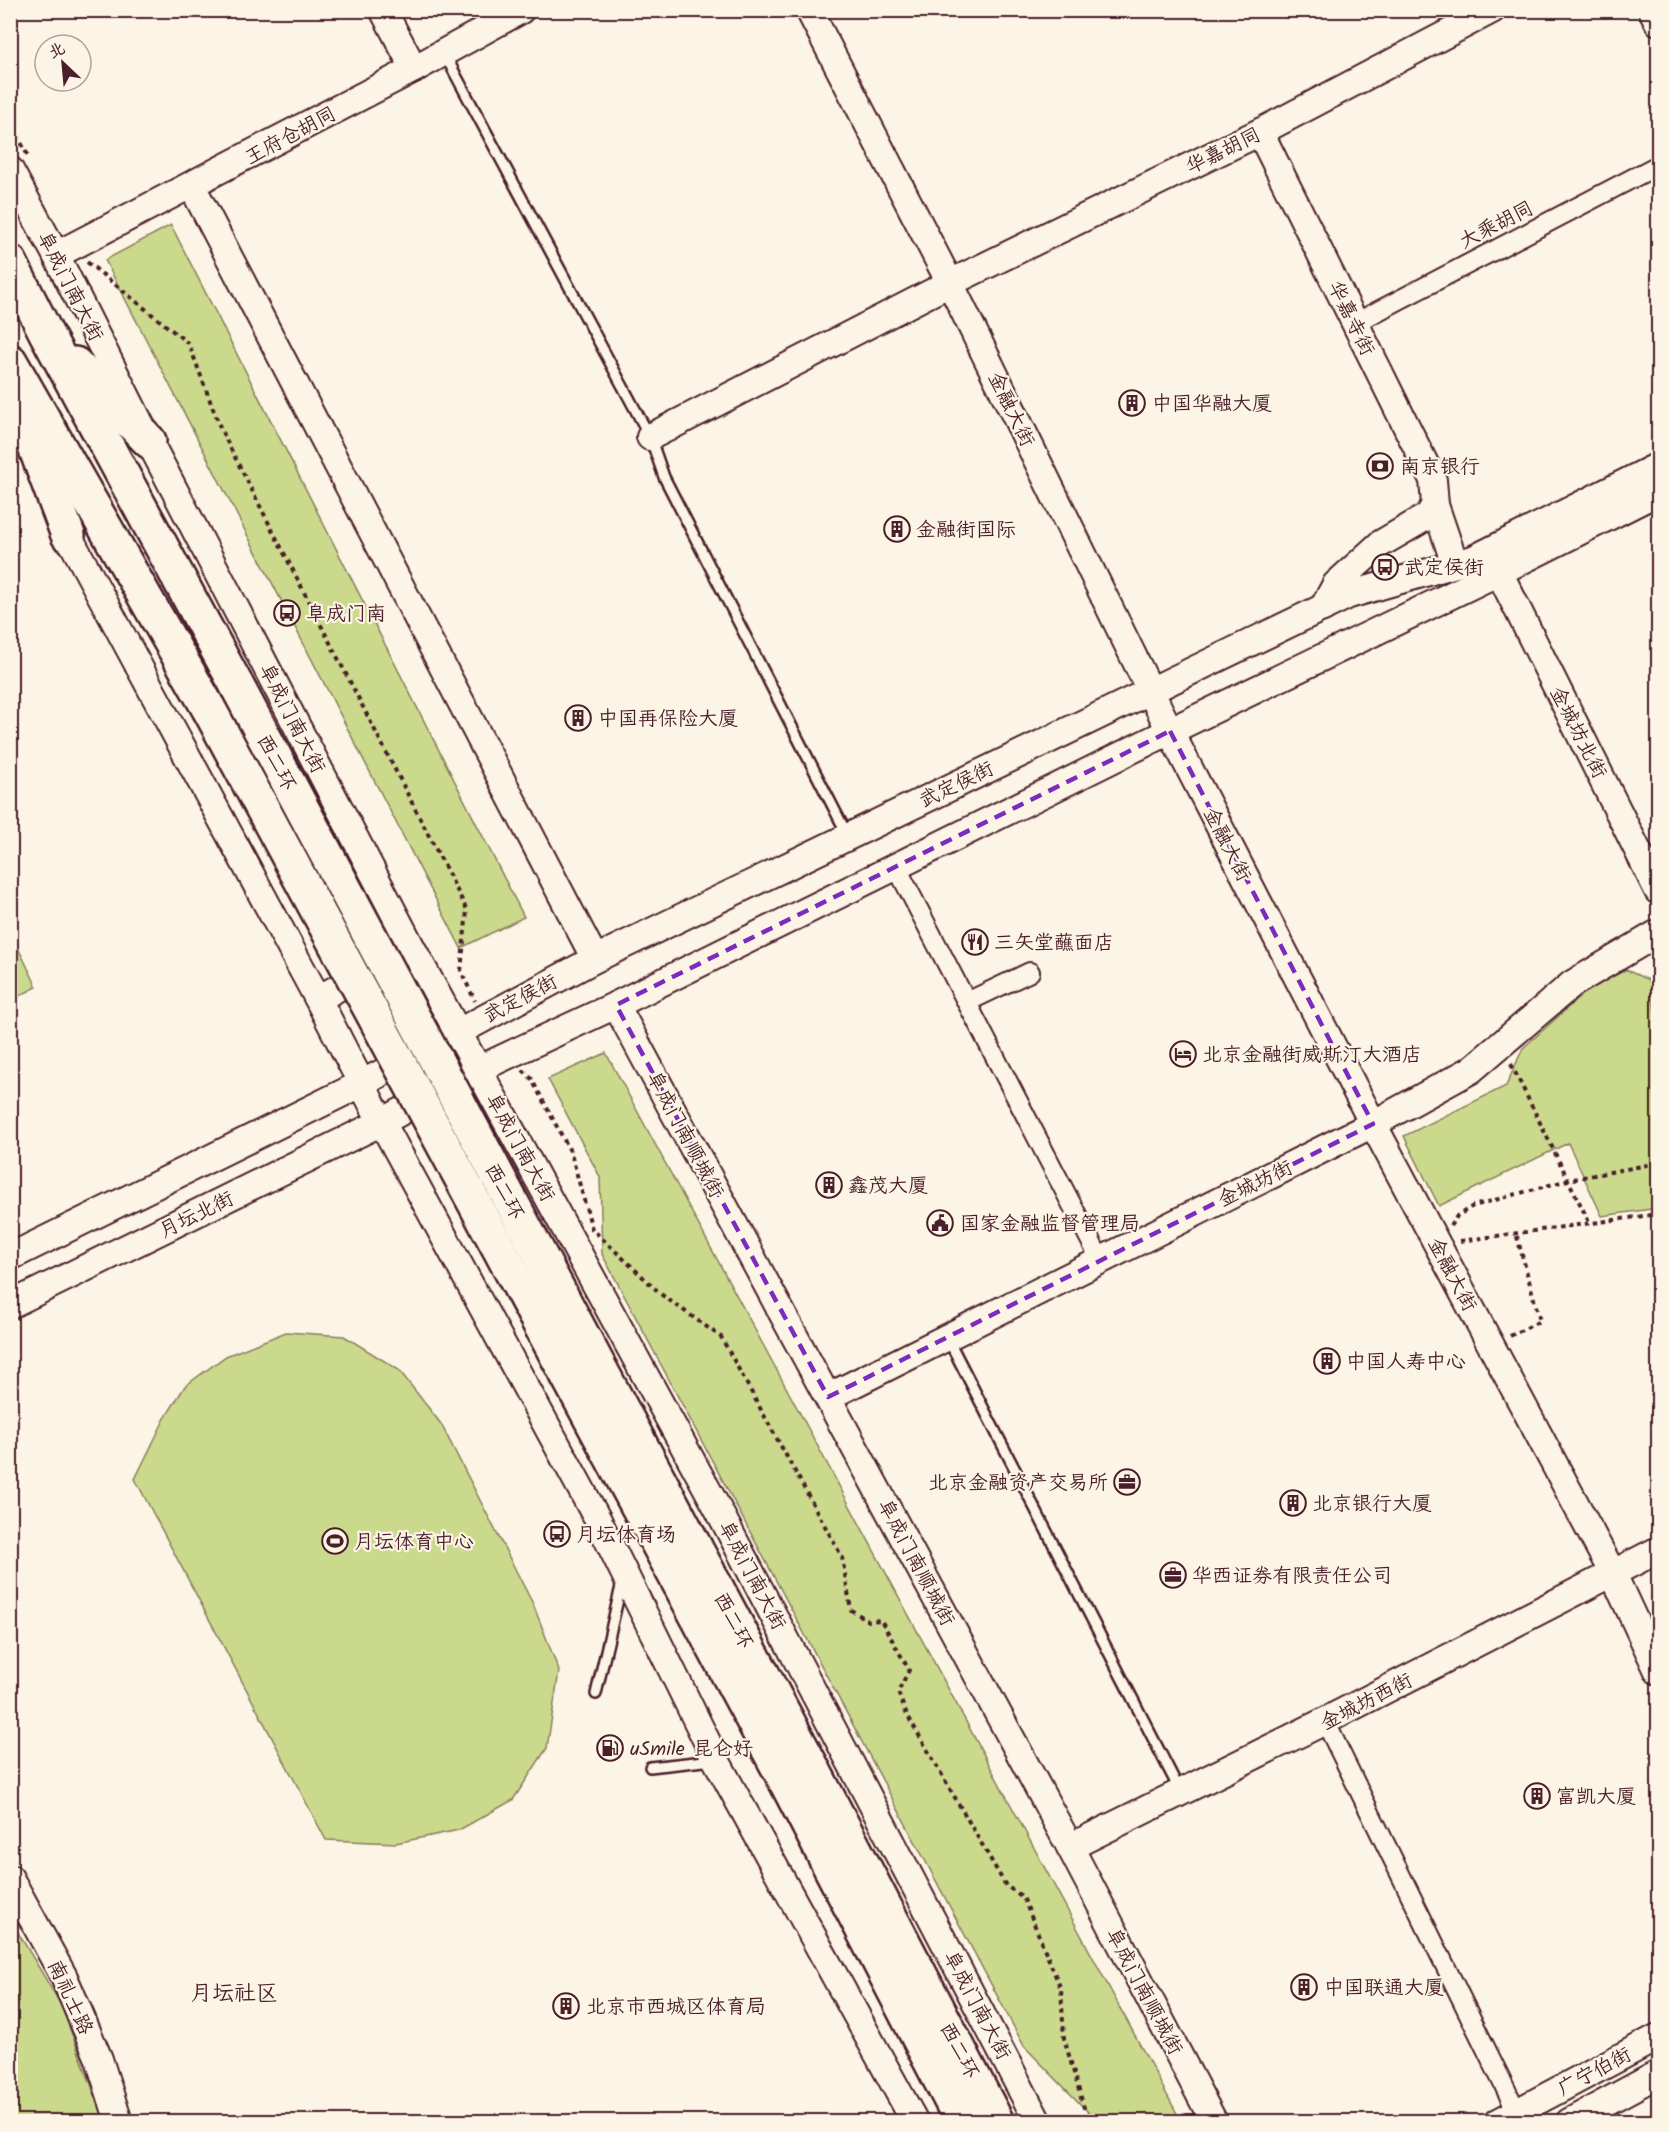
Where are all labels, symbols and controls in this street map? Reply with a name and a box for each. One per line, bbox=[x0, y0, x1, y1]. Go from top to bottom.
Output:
north arrow bbox=[33, 33, 93, 93]
text: 北 bbox=[44, 36, 70, 66]
street label: 王府仓胡同 bbox=[239, 99, 343, 174]
street label: 华嘉胡同 bbox=[1181, 120, 1267, 184]
street label: 大乘胡同 bbox=[1454, 193, 1540, 258]
street label: 阜成门南大街 bbox=[28, 226, 111, 348]
street label: 华嘉寺街 bbox=[1318, 276, 1382, 362]
street label: 金融大街 bbox=[978, 367, 1042, 453]
building icon: 中国华融大厦 bbox=[1117, 388, 1147, 418]
place label: 中国华融大厦 bbox=[1152, 389, 1272, 421]
bank icon: 南京银行 bbox=[1365, 451, 1395, 481]
place label: 南京银行 bbox=[1400, 452, 1480, 484]
building icon: 金融街国际 bbox=[882, 514, 912, 544]
place label: 金融街国际 bbox=[916, 515, 1016, 547]
bus stop icon: 武定侯街 bbox=[1370, 552, 1400, 582]
place label: 武定侯街 bbox=[1404, 553, 1484, 585]
bus stop icon: 阜成门南 bbox=[272, 598, 302, 628]
place label: 阜成门南 bbox=[306, 599, 386, 631]
street label: 阜成门南大街 bbox=[250, 658, 333, 780]
street label: 金城坊北街 bbox=[1540, 681, 1614, 785]
building icon: 中国再保险大厦 bbox=[563, 703, 593, 733]
place label: 中国再保险大厦 bbox=[598, 704, 738, 736]
street label: 西二环 bbox=[247, 729, 303, 797]
street label: 武定侯街 bbox=[914, 754, 1000, 818]
street label: 金融大街 bbox=[1194, 802, 1259, 888]
restaurant icon: 三矢堂蘸面店 bbox=[960, 927, 990, 957]
place label: 三矢堂蘸面店 bbox=[994, 928, 1114, 960]
street label: 武定侯街 bbox=[478, 967, 564, 1033]
hotel icon: 北京金融街威斯汀大酒店 bbox=[1168, 1039, 1198, 1069]
place label: 北京金融街威斯汀大酒店 bbox=[1202, 1040, 1422, 1072]
street label: 阜成门南顺城街 bbox=[637, 1066, 731, 1204]
street label: 阜成门南大街 bbox=[476, 1088, 562, 1208]
street label: 金城坊街 bbox=[1213, 1153, 1299, 1217]
street label: 西二环 bbox=[475, 1158, 531, 1226]
building icon: 鑫茂大厦 bbox=[814, 1170, 844, 1200]
place label: 鑫茂大厦 bbox=[848, 1171, 928, 1203]
street label: 月坛北街 bbox=[154, 1184, 240, 1248]
public building icon: 国家金融监督管理局 bbox=[925, 1208, 955, 1238]
place label: 国家金融监督管理局 bbox=[960, 1209, 1140, 1241]
street label: 金融大街 bbox=[1418, 1232, 1484, 1318]
building icon: 中国人寿中心 bbox=[1312, 1346, 1342, 1376]
place label: 中国人寿中心 bbox=[1346, 1347, 1466, 1379]
office icon: 北京金融资产交易所 bbox=[1112, 1467, 1142, 1497]
place label: 北京金融资产交易所 bbox=[928, 1468, 1108, 1500]
building icon: 北京银行大厦 bbox=[1278, 1488, 1308, 1518]
place label: 北京银行大厦 bbox=[1312, 1489, 1432, 1521]
street label: 阜成门南顺城街 bbox=[868, 1494, 962, 1632]
street label: 阜成门南大街 bbox=[709, 1515, 794, 1636]
bus stop icon: 月坛体育场 bbox=[542, 1519, 572, 1549]
place label: 月坛体育场 bbox=[576, 1520, 676, 1552]
sports icon: 月坛体育中心 bbox=[320, 1526, 350, 1556]
place label: 月坛体育中心 bbox=[354, 1527, 474, 1559]
office icon: 华西证券有限责任公司 bbox=[1158, 1560, 1188, 1590]
place label: 华西证券有限责任公司 bbox=[1192, 1561, 1392, 1593]
street label: 西二环 bbox=[704, 1587, 760, 1655]
street label: 金城坊西街 bbox=[1315, 1666, 1419, 1740]
fuel station icon: uSmile 昆仑好 bbox=[595, 1733, 625, 1763]
place label: uSmile 昆仑好 bbox=[630, 1734, 753, 1766]
building icon: 富凯大厦 bbox=[1522, 1781, 1552, 1811]
place label: 富凯大厦 bbox=[1556, 1782, 1636, 1814]
street label: 阜成门南顺城街 bbox=[1096, 1923, 1190, 2061]
street label: 阜成门南大街 bbox=[934, 1945, 1019, 2066]
street label: 南礼士路 bbox=[38, 1955, 101, 2042]
building icon: 中国联通大厦 bbox=[1289, 1972, 1319, 2002]
place label: 中国联通大厦 bbox=[1324, 1973, 1444, 2005]
district label: 月坛社区 bbox=[190, 1977, 278, 2012]
building icon: 北京市西城区体育局 bbox=[551, 1991, 581, 2021]
place label: 北京市西城区体育局 bbox=[586, 1992, 766, 2024]
street label: 西二环 bbox=[930, 2017, 986, 2085]
street label: 广宁伯街 bbox=[1552, 2040, 1638, 2106]

